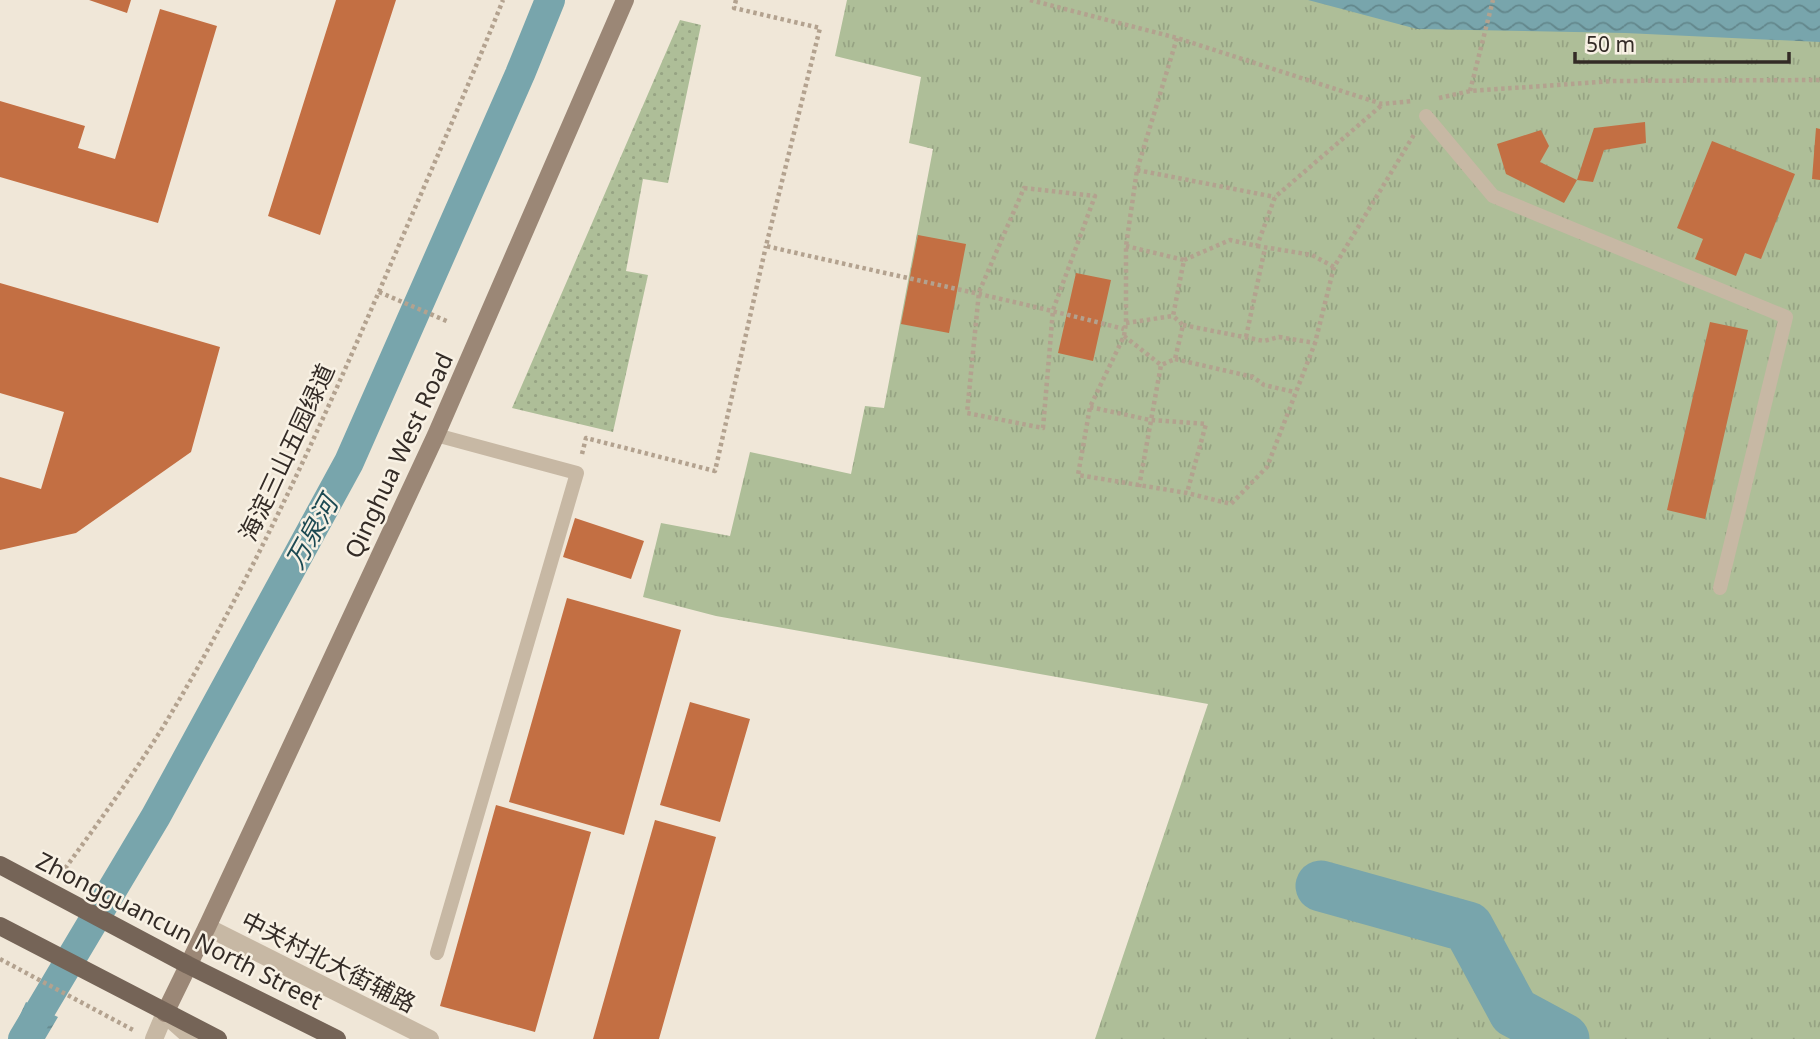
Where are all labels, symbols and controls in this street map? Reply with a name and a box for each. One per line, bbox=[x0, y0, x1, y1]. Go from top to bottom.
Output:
scale bar bbox=[1575, 21, 1788, 65]
text: 50 m bbox=[1586, 30, 1635, 58]
street label: Qinghua West Road bbox=[336, 347, 460, 563]
street label: 海淀三山五园绿道 bbox=[230, 358, 342, 546]
water label: 万泉河 bbox=[276, 485, 348, 575]
street label: Zhongguancun North Street bbox=[31, 843, 329, 1017]
street label: 中关村北大街辅路 bbox=[236, 903, 422, 1019]

